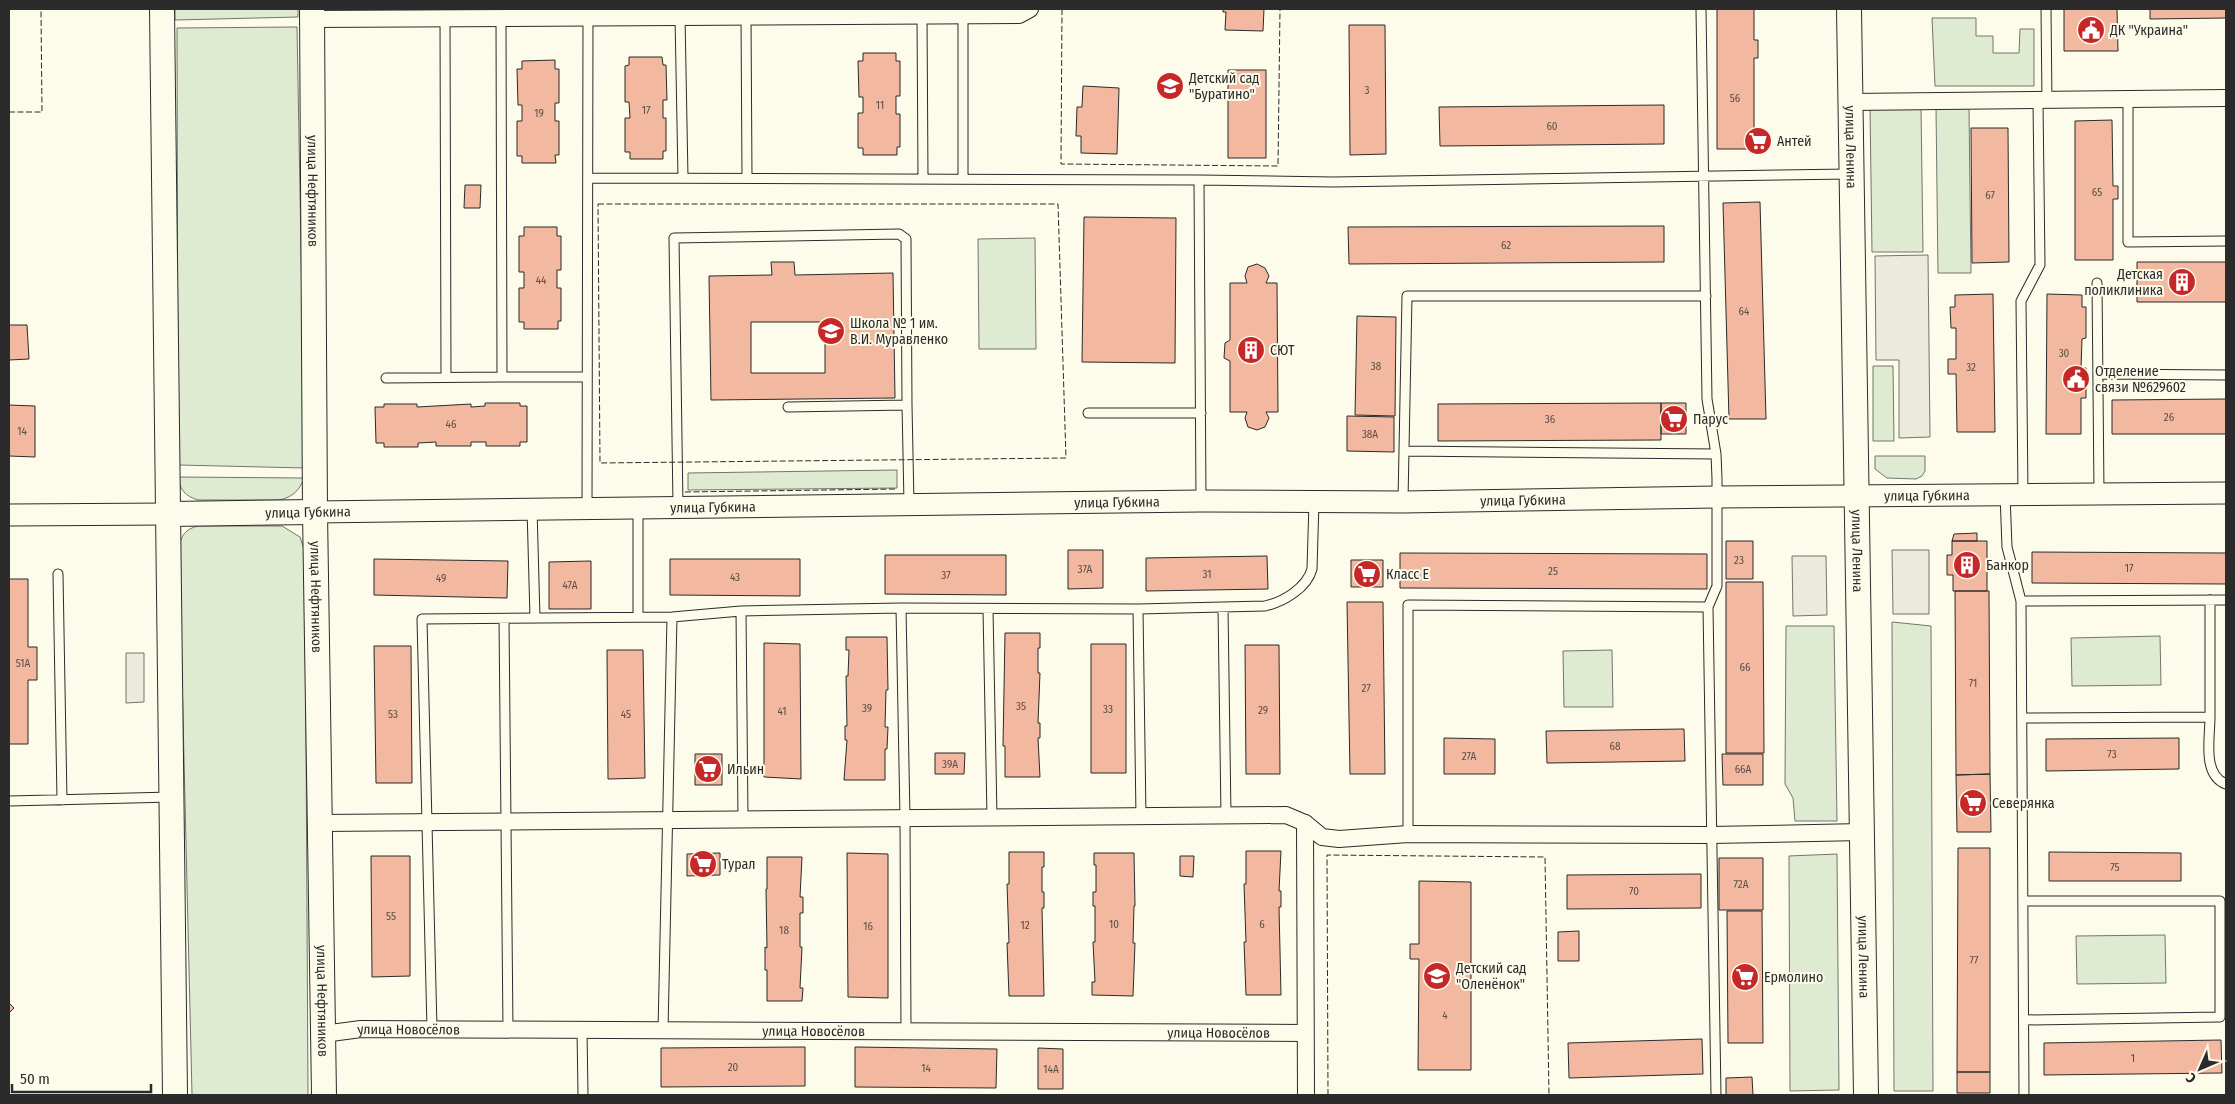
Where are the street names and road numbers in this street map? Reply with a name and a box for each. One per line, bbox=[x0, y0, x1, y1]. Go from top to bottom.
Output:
street label: улица Ленина bbox=[1842, 105, 1860, 189]
street label: улица Нефтяников bbox=[304, 135, 321, 247]
street label: улица Губкина bbox=[1884, 487, 1970, 505]
street label: улица Губкина bbox=[1480, 491, 1566, 510]
street label: улица Губкина bbox=[1074, 494, 1160, 512]
street label: улица Губкина bbox=[670, 499, 756, 517]
street label: улица Губкина bbox=[265, 503, 351, 522]
street label: улица Ленина bbox=[1848, 509, 1866, 593]
street label: улица Нефтяников bbox=[306, 541, 325, 653]
street label: улица Ленина bbox=[1854, 915, 1872, 999]
street label: улица Нефтяников bbox=[313, 945, 331, 1057]
street label: улица Новосёлов bbox=[356, 1021, 460, 1038]
street label: улица Новосёлов bbox=[762, 1023, 865, 1040]
street label: улица Новосёлов bbox=[1167, 1024, 1270, 1042]

